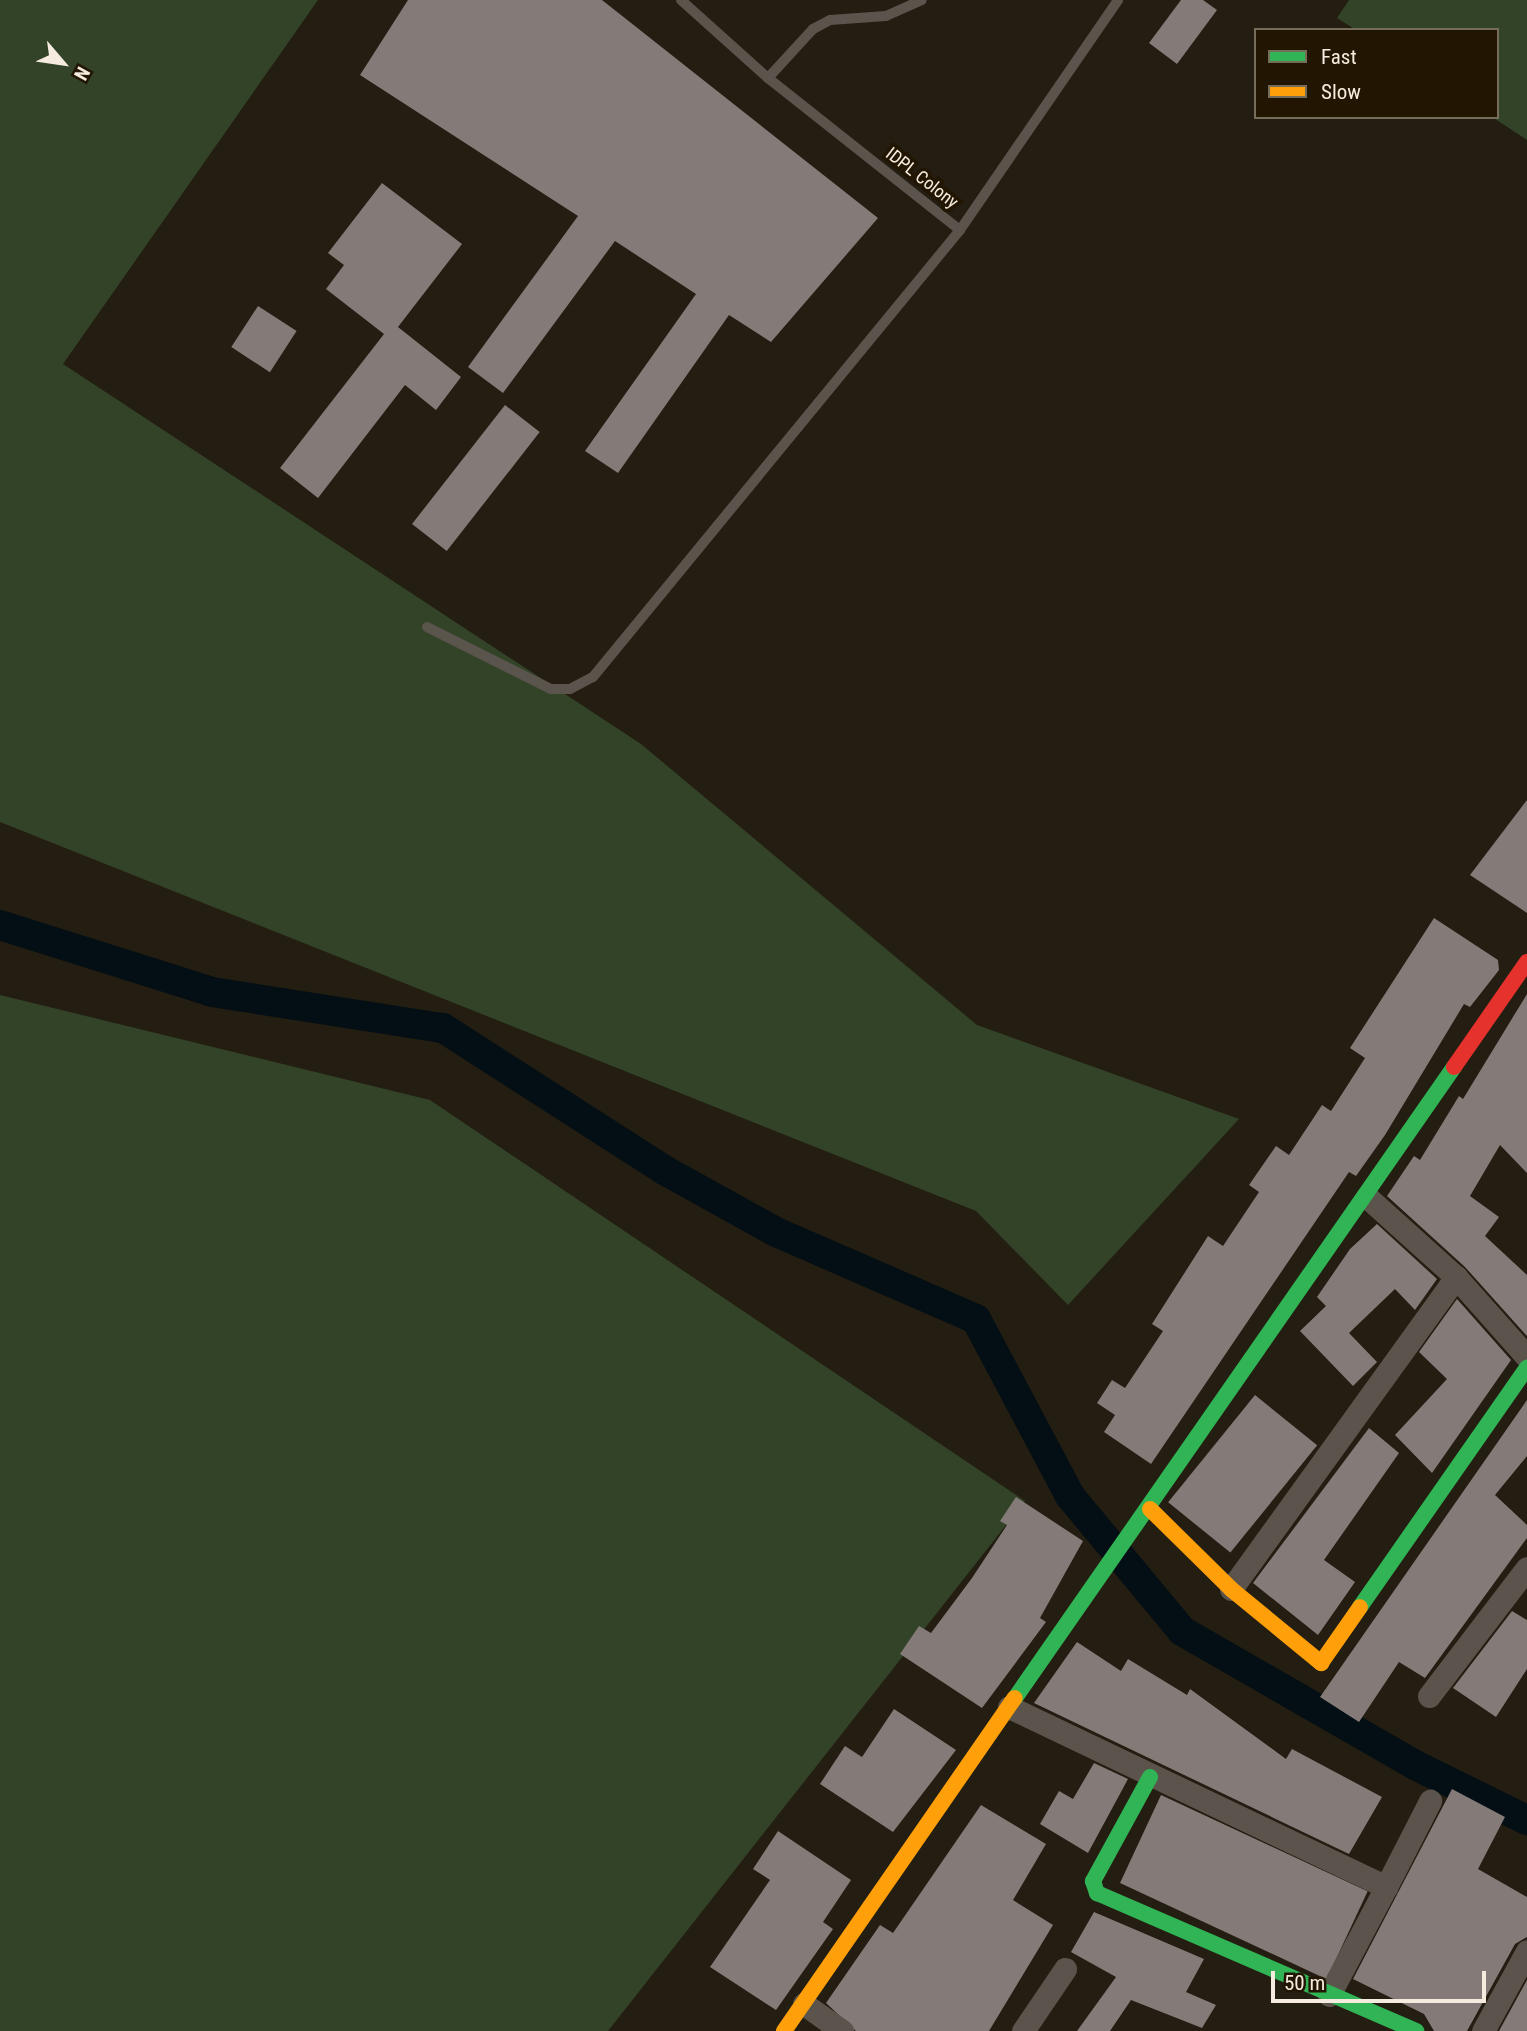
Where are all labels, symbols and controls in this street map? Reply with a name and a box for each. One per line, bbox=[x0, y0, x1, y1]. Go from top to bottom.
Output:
north arrow bbox=[28, 28, 98, 98]
legend bbox=[1254, 28, 1499, 119]
text: Fast bbox=[1321, 45, 1357, 69]
text: N bbox=[69, 63, 95, 84]
text: Slow bbox=[1321, 80, 1361, 104]
street label: IDPL Colony bbox=[881, 143, 963, 213]
scale bar bbox=[1275, 1958, 1490, 2002]
text: 50 m bbox=[1284, 1971, 1325, 1995]

